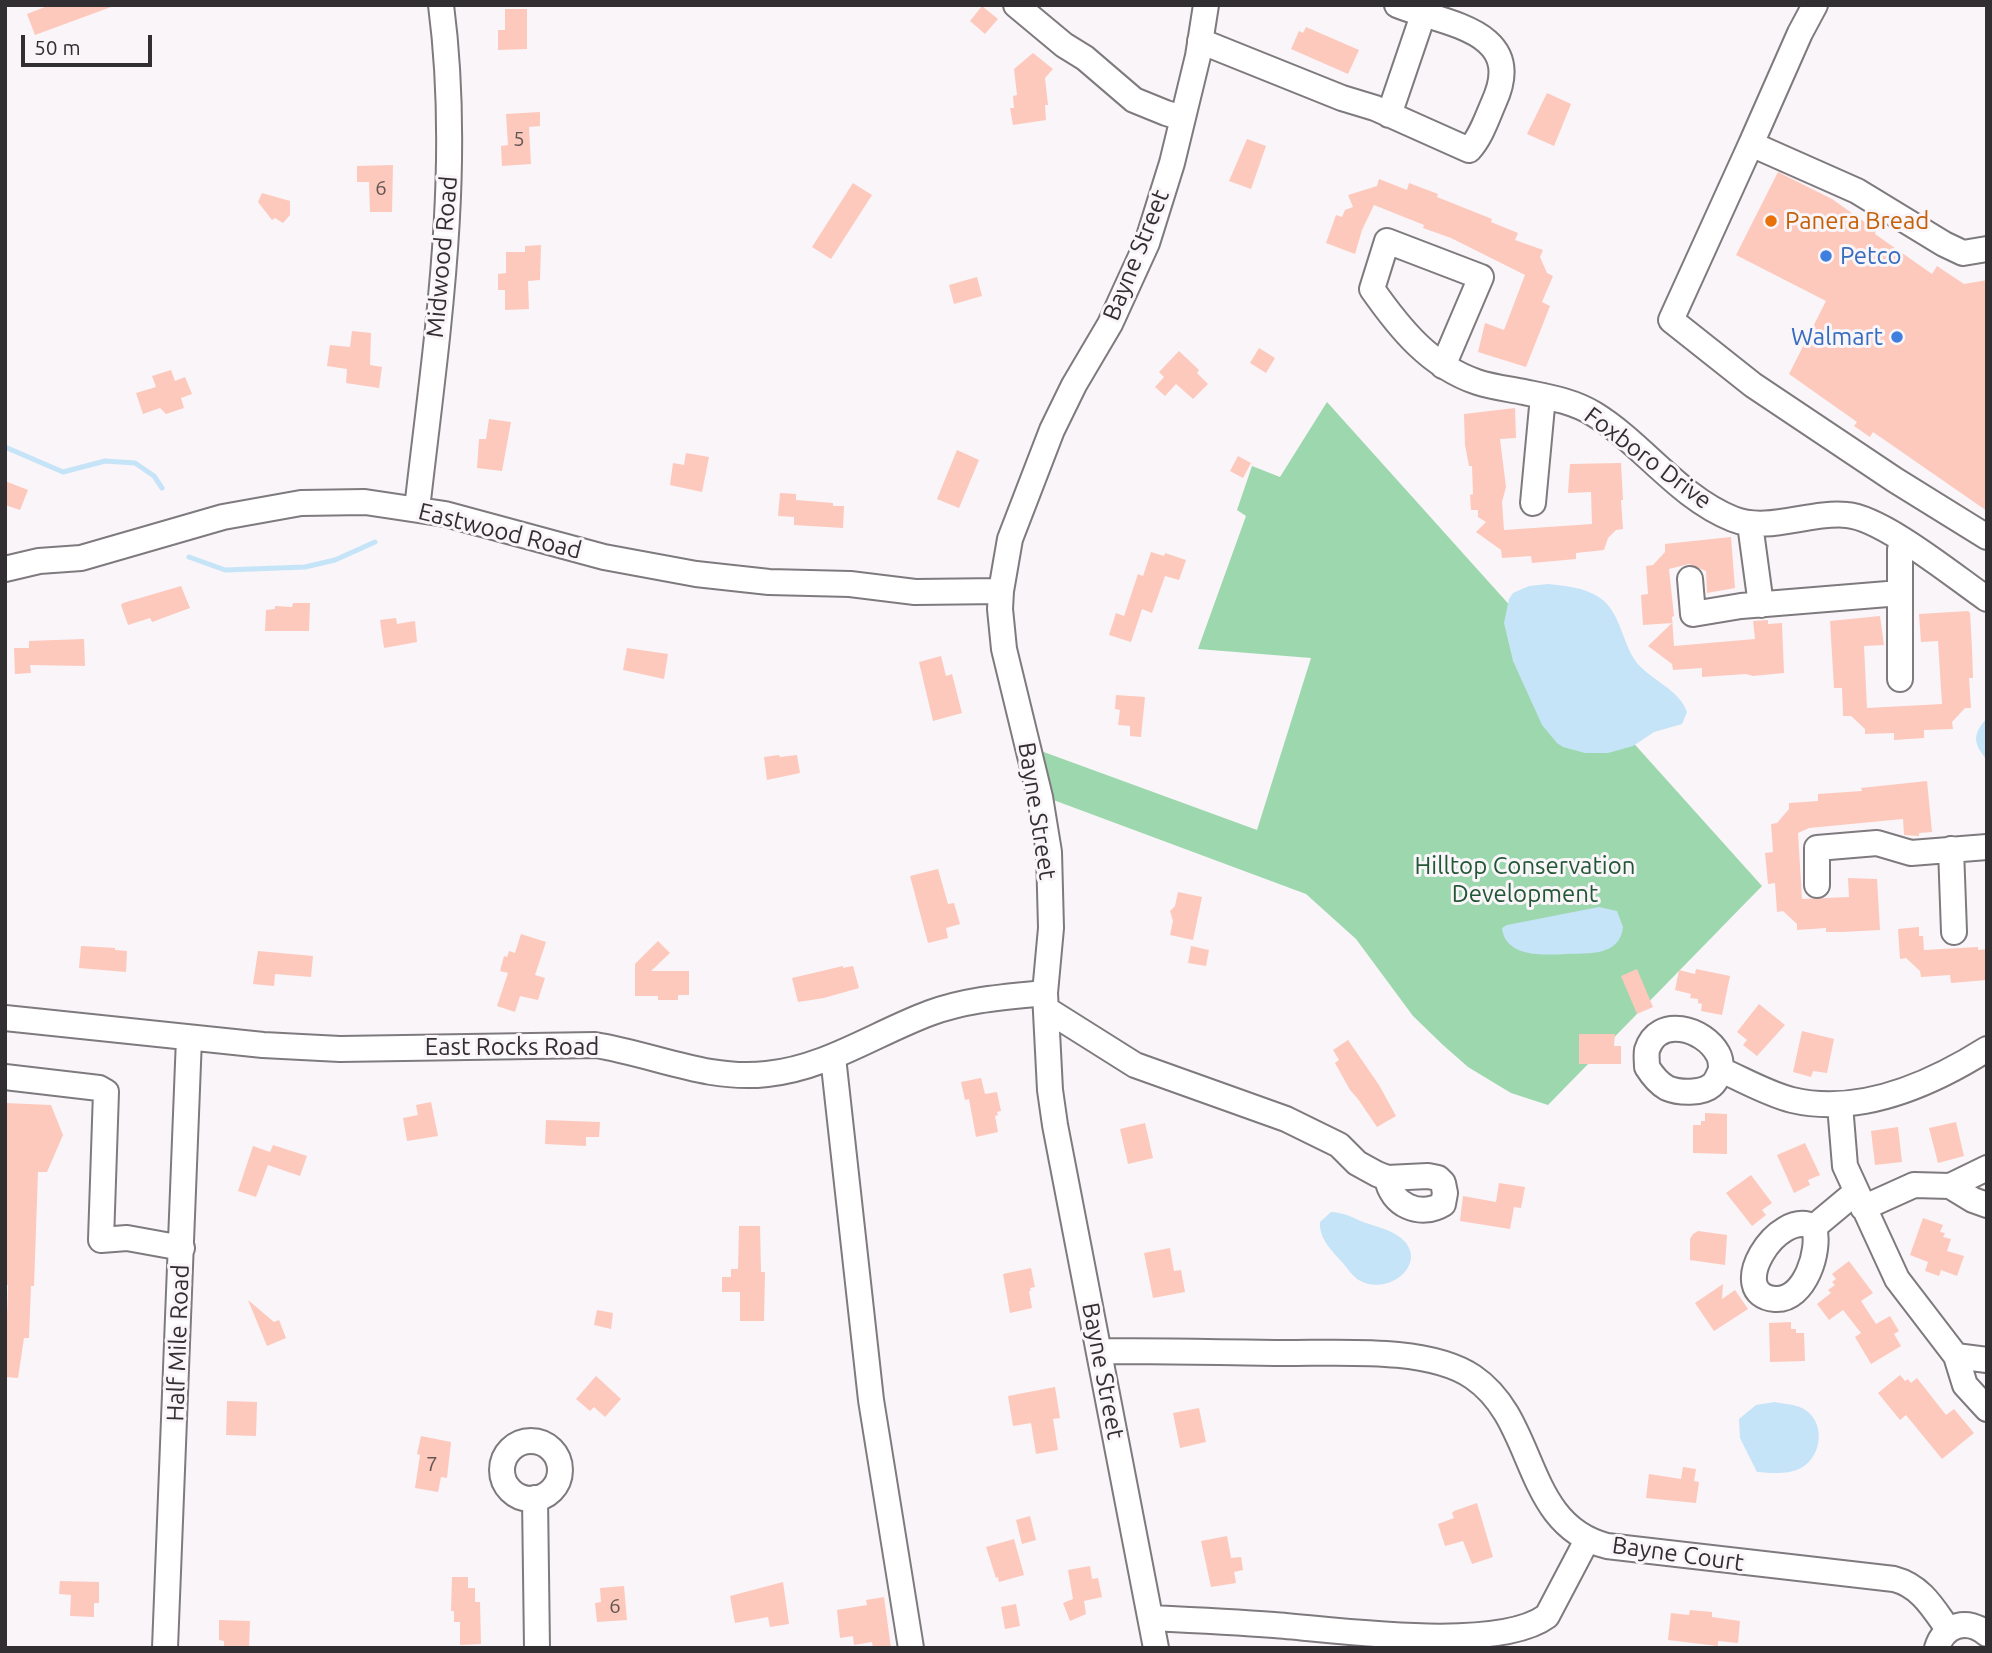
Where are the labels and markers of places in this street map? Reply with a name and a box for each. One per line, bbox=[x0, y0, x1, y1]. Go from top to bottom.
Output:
place label: Panera Bread bbox=[1785, 207, 1929, 235]
marker: Panera Bread bbox=[1763, 213, 1779, 229]
place label: Petco bbox=[1840, 242, 1902, 270]
marker: Petco bbox=[1818, 248, 1834, 264]
place label: Walmart bbox=[1791, 323, 1883, 351]
marker: Walmart bbox=[1889, 329, 1905, 345]

